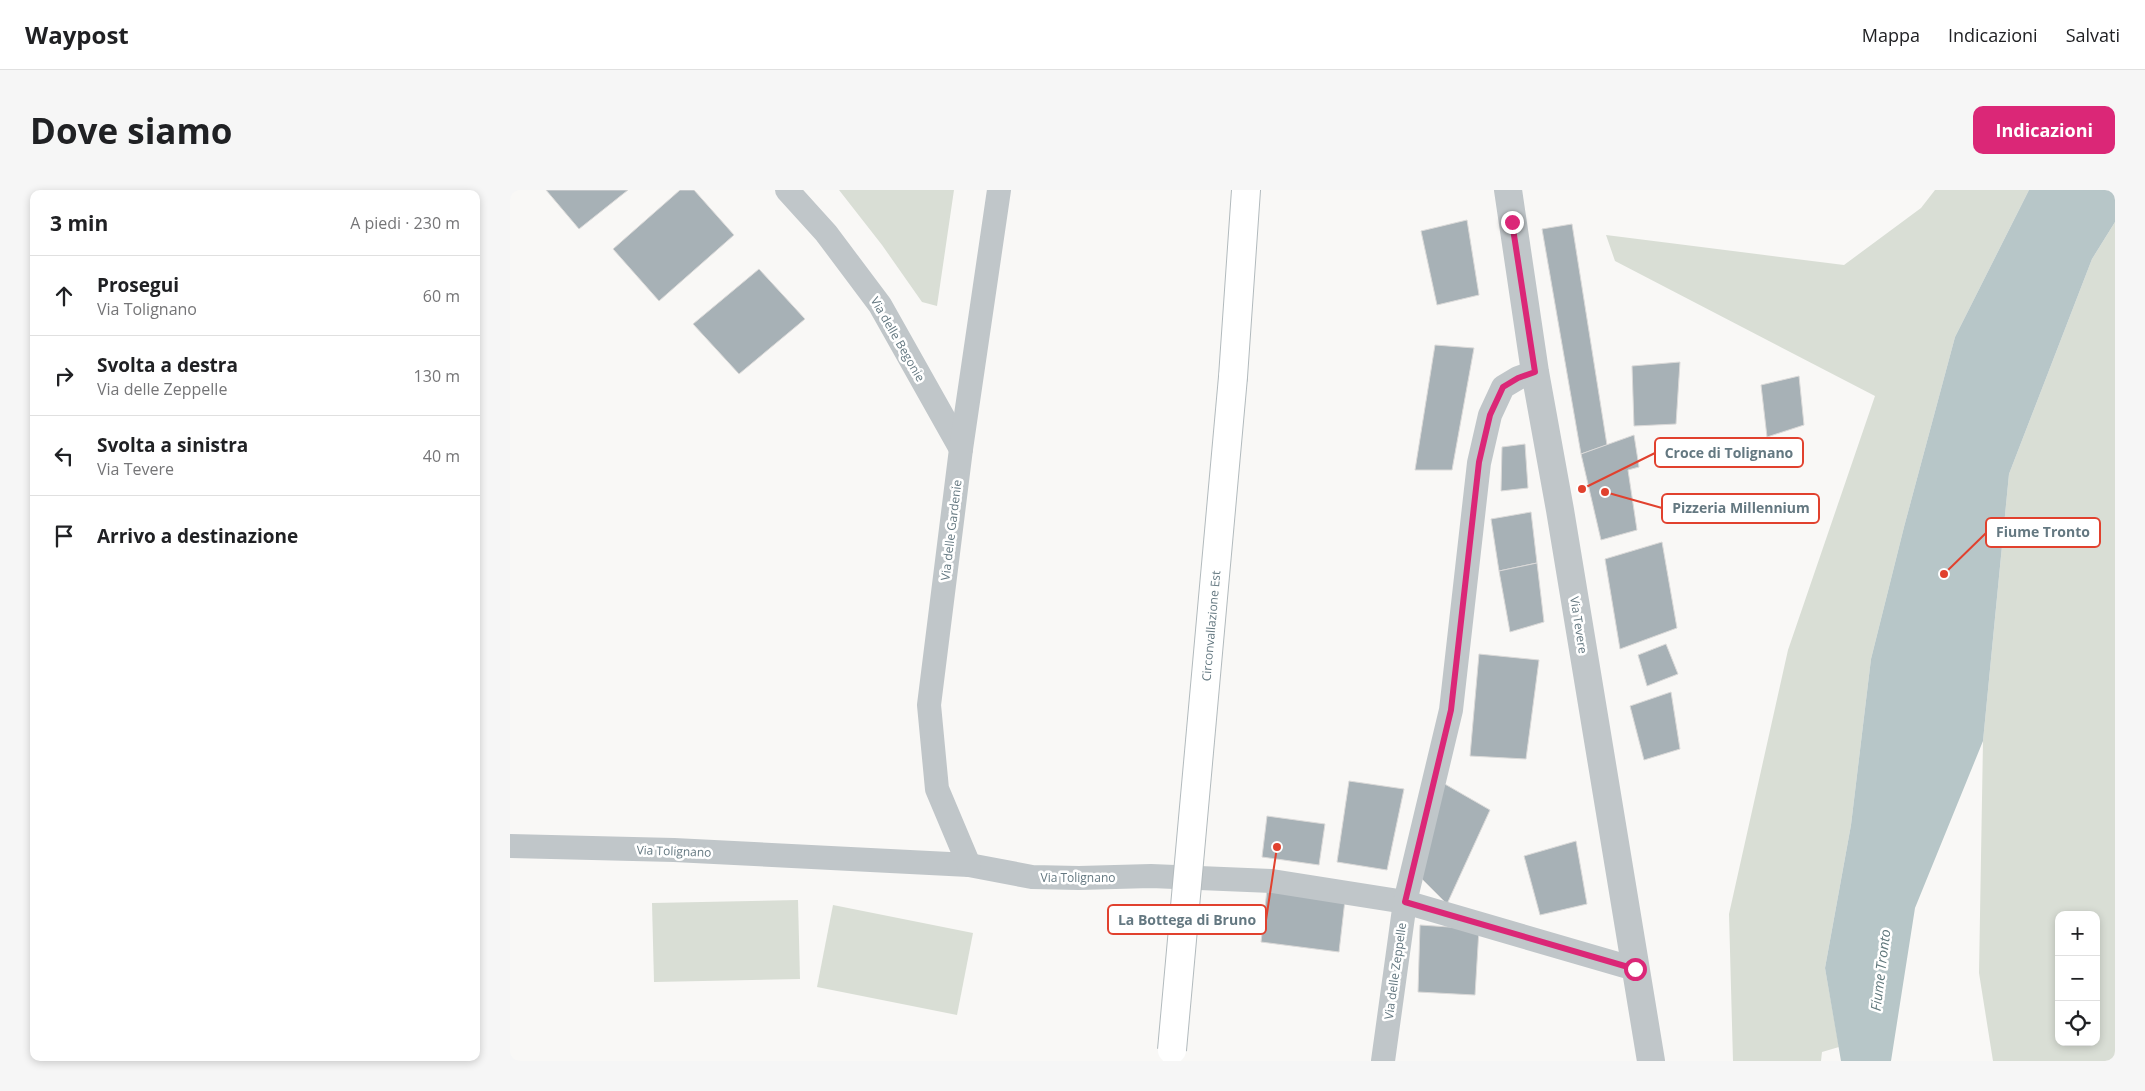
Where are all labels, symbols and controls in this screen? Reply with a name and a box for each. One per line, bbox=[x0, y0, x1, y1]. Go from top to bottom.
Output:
text: Waypost bbox=[25, 18, 129, 51]
text: Mappa bbox=[1862, 23, 1920, 47]
text: Indicazioni bbox=[1948, 23, 2038, 47]
text: Salvati bbox=[2066, 23, 2120, 47]
button: Indicazioni bbox=[1973, 106, 2115, 154]
text: Dove siamo bbox=[30, 107, 233, 154]
text: 3 min bbox=[50, 209, 108, 237]
route end bbox=[1501, 211, 1524, 234]
text: A piedi · 230 m bbox=[350, 212, 460, 234]
text: Prosegui bbox=[97, 272, 179, 298]
icon: ahead bbox=[50, 282, 78, 310]
text: 60 m bbox=[423, 285, 460, 307]
street label: Via delle Begonie bbox=[867, 293, 929, 385]
text: Via Tolignano bbox=[97, 298, 197, 320]
text: Svolta a destra bbox=[97, 352, 238, 378]
icon: right bbox=[50, 362, 78, 390]
text: 130 m bbox=[414, 365, 460, 387]
text: Via delle Zeppelle bbox=[97, 378, 227, 400]
text: Svolta a sinistra bbox=[97, 432, 248, 458]
callout: Croce di Tolignano bbox=[1655, 438, 1803, 467]
icon: left bbox=[50, 442, 78, 470]
text: Croce di Tolignano bbox=[1665, 443, 1794, 462]
text: 40 m bbox=[423, 445, 460, 467]
text: Via Tevere bbox=[97, 458, 174, 480]
street label: Via delle Gardenie bbox=[936, 478, 966, 581]
callout: Pizzeria Millennium bbox=[1662, 494, 1819, 523]
text: Pizzeria Millennium bbox=[1672, 498, 1810, 517]
callout: Fiume Tronto bbox=[1986, 518, 2100, 547]
icon: arrive bbox=[50, 522, 78, 550]
text: Fiume Tronto bbox=[1996, 522, 2090, 541]
text: Arrivo a destinazione bbox=[97, 523, 298, 549]
street label: Circonvallazione Est bbox=[1197, 570, 1224, 682]
street label: Via Tevere bbox=[1566, 595, 1592, 655]
street label: Via Tolignano bbox=[636, 841, 712, 861]
street label: Via Tolignano bbox=[1041, 869, 1115, 886]
callout: La Bottega di Bruno bbox=[1108, 905, 1266, 934]
text: La Bottega di Bruno bbox=[1118, 910, 1256, 929]
map controls bbox=[2055, 911, 2100, 1046]
button: + bbox=[2055, 911, 2100, 956]
street label: Via delle Zeppelle bbox=[1380, 921, 1410, 1021]
water label: Fiume Tronto bbox=[1866, 928, 1894, 1012]
button: − bbox=[2055, 956, 2100, 1001]
route start bbox=[1624, 958, 1647, 981]
button: locate bbox=[2055, 1001, 2100, 1046]

